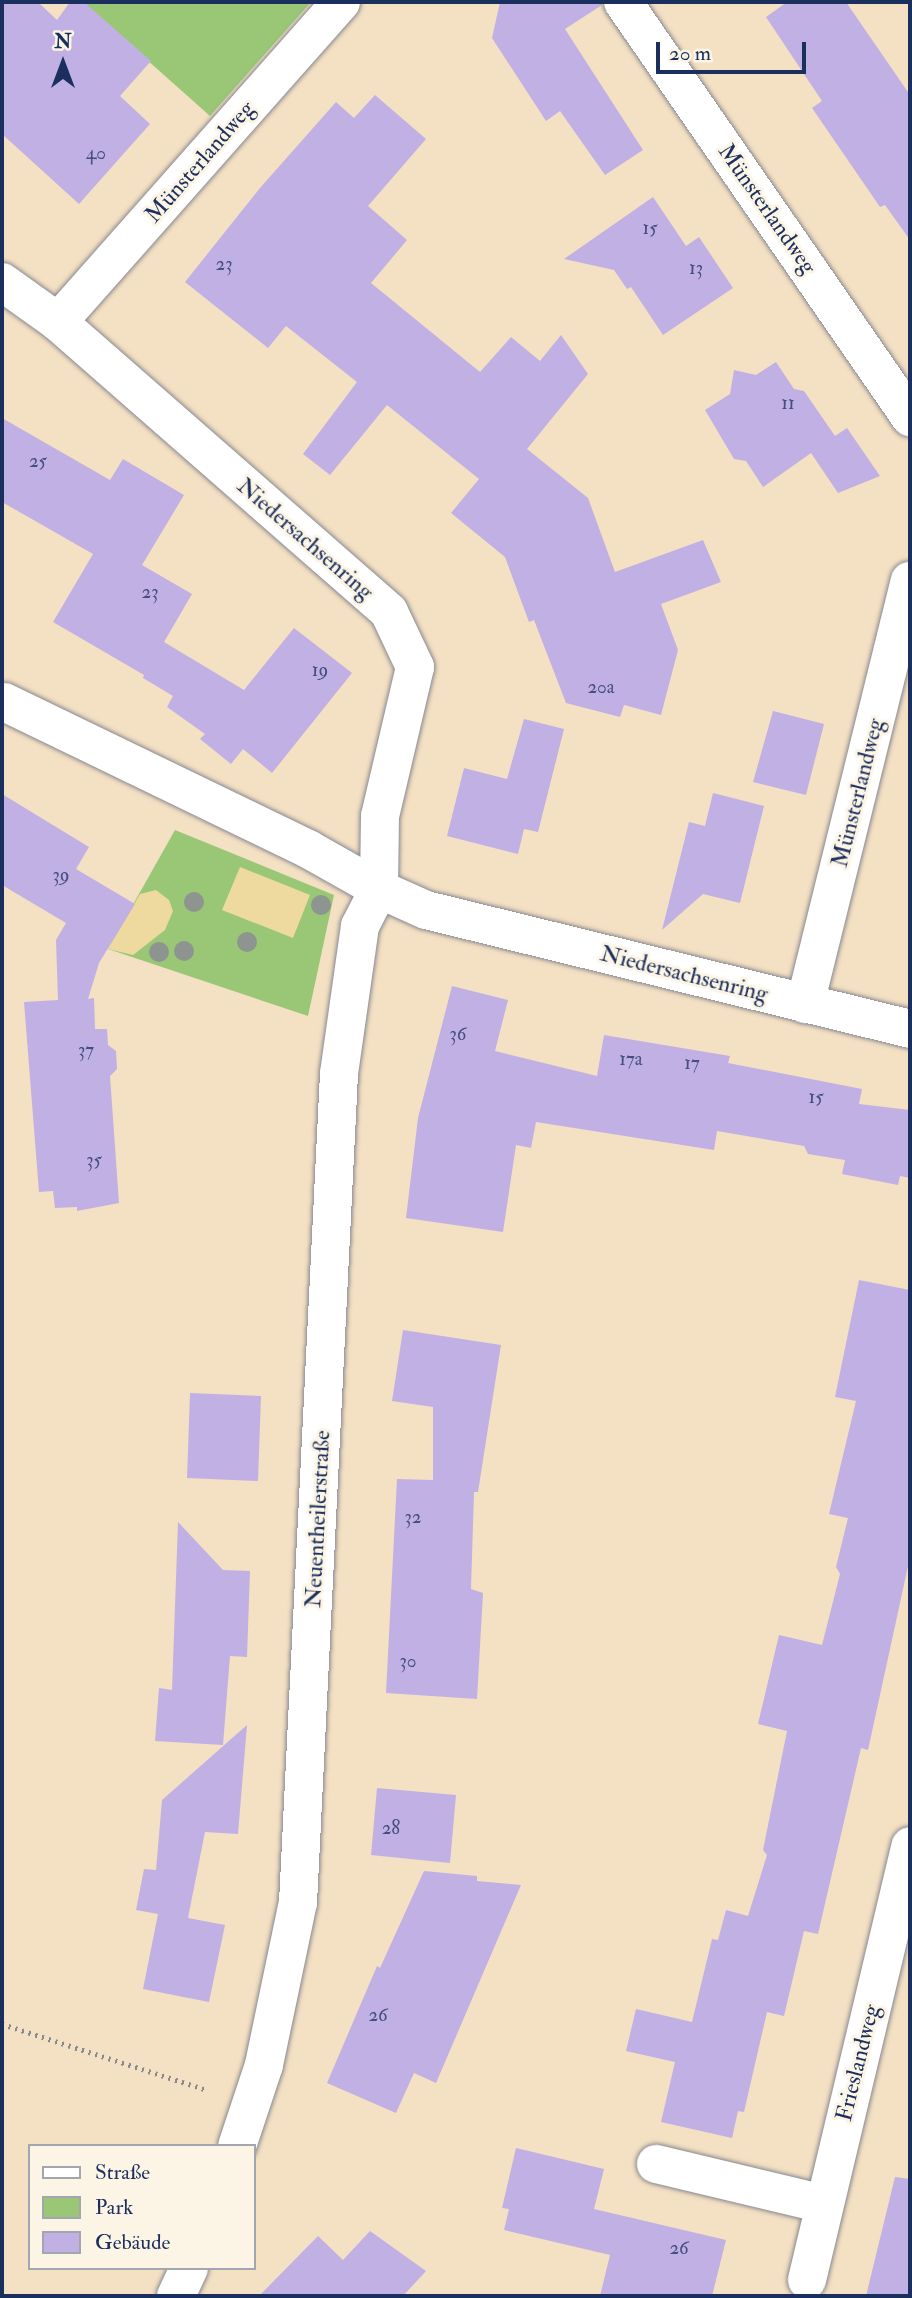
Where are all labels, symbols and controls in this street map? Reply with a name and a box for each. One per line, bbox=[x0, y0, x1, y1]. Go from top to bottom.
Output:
north arrow bbox=[28, 28, 98, 98]
scale bar bbox=[660, 28, 810, 72]
text: N bbox=[54, 30, 72, 54]
text: 20 m bbox=[669, 40, 711, 67]
street label: Münsterlandweg bbox=[140, 95, 260, 229]
street label: Münsterlandweg bbox=[712, 139, 822, 279]
house number: 40 bbox=[86, 143, 106, 165]
house number: 15 bbox=[642, 218, 658, 240]
house number: 23 bbox=[216, 254, 232, 276]
house number: 13 bbox=[689, 258, 703, 280]
house number: 11 bbox=[781, 393, 795, 415]
house number: 25 bbox=[29, 451, 47, 473]
street label: Niedersachsenring bbox=[231, 472, 379, 606]
house number: 23 bbox=[142, 582, 158, 604]
house number: 19 bbox=[312, 660, 328, 682]
house number: 20a bbox=[587, 677, 615, 699]
street label: Münsterlandweg bbox=[826, 716, 890, 870]
house number: 39 bbox=[52, 865, 70, 887]
street label: Niedersachsenring bbox=[597, 940, 771, 1008]
house number: 36 bbox=[450, 1024, 466, 1046]
house number: 37 bbox=[78, 1040, 94, 1062]
house number: 17a bbox=[619, 1049, 643, 1071]
house number: 17 bbox=[684, 1053, 700, 1075]
house number: 15 bbox=[808, 1087, 824, 1109]
house number: 35 bbox=[86, 1150, 102, 1172]
street label: Neuentheilerstraße bbox=[300, 1430, 336, 1608]
house number: 32 bbox=[405, 1507, 421, 1529]
house number: 30 bbox=[399, 1651, 417, 1673]
house number: 28 bbox=[382, 1818, 400, 1840]
street label: Frieslandweg bbox=[830, 2002, 886, 2124]
house number: 26 bbox=[368, 2005, 388, 2027]
legend bbox=[28, 2144, 256, 2270]
text: Straße bbox=[95, 2159, 150, 2186]
text: Park bbox=[95, 2194, 133, 2221]
text: Gebäude bbox=[95, 2229, 170, 2256]
house number: 26 bbox=[669, 2238, 689, 2260]

